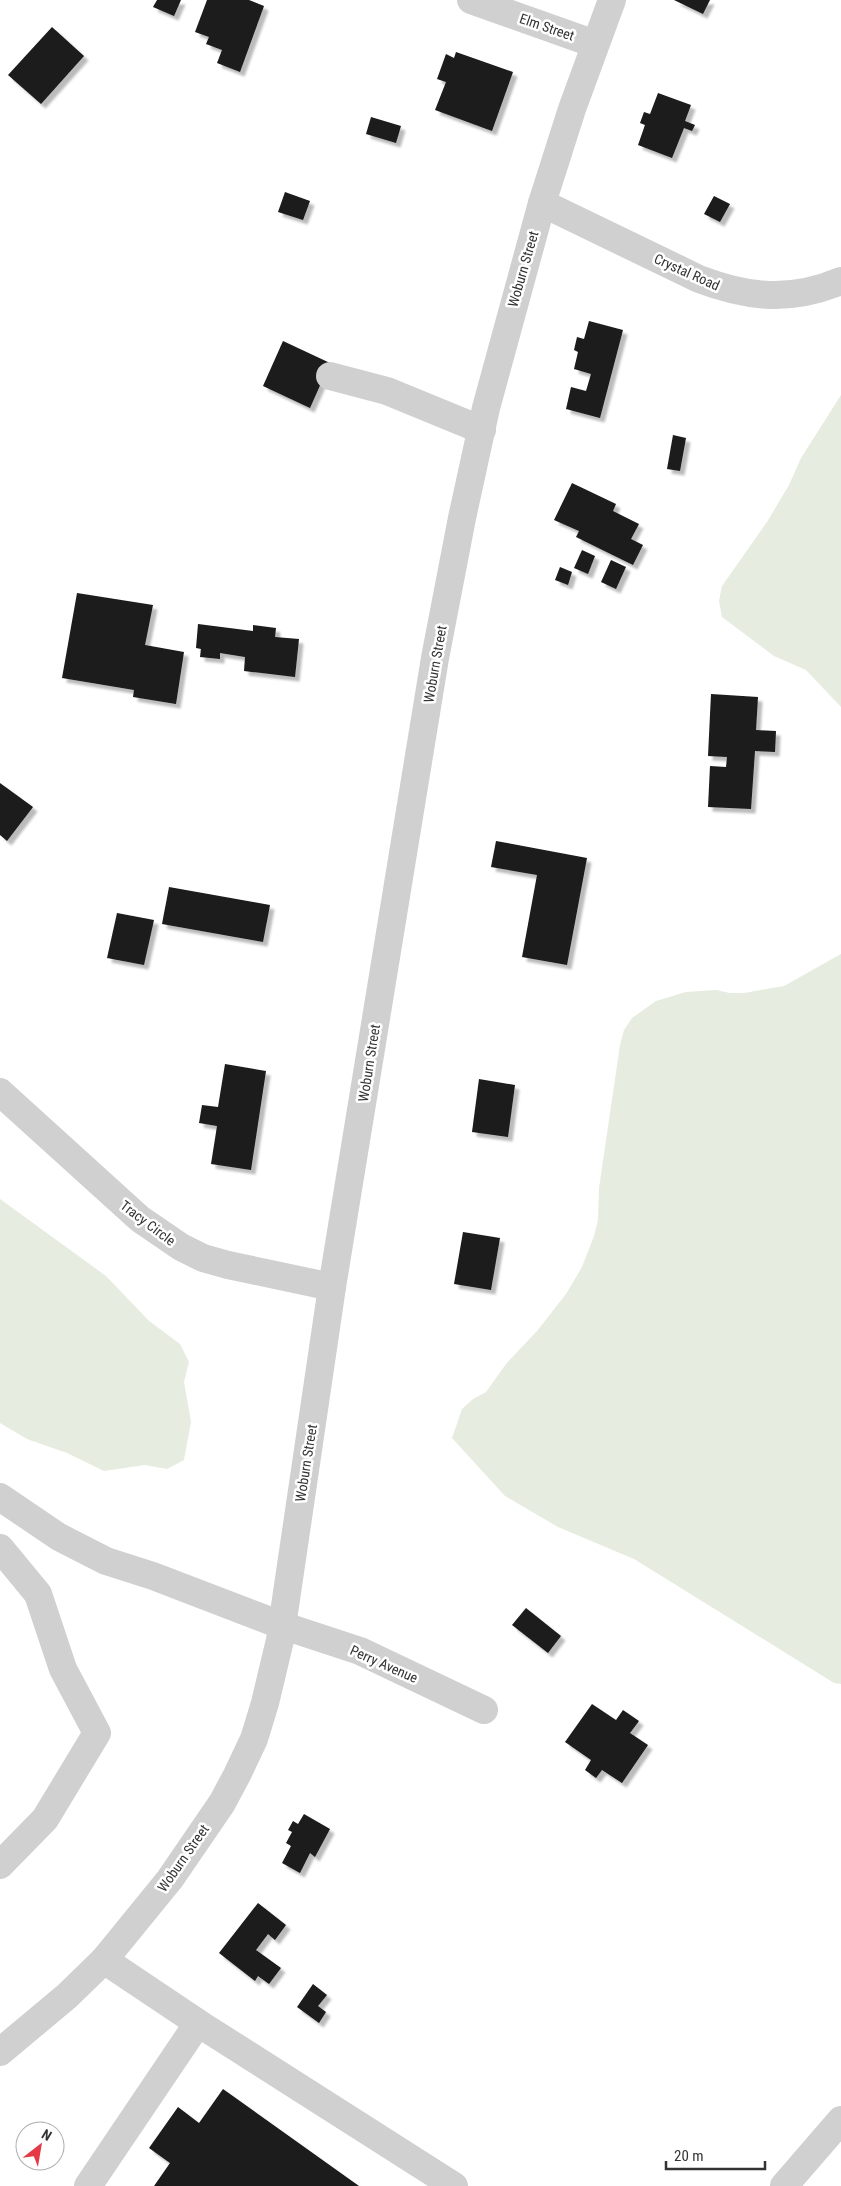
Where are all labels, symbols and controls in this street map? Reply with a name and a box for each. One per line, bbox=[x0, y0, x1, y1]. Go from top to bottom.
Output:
street label: Elm Street bbox=[518, 10, 576, 44]
street label: Woburn Street bbox=[505, 229, 541, 309]
street label: Crystal Road bbox=[652, 250, 722, 294]
street label: Woburn Street bbox=[420, 624, 450, 704]
street label: Woburn Street bbox=[355, 1023, 383, 1103]
street label: Tracy Circle bbox=[117, 1197, 179, 1249]
street label: Woburn Street bbox=[292, 1423, 320, 1503]
street label: Perry Avenue bbox=[348, 1642, 421, 1686]
street label: Woburn Street bbox=[154, 1821, 212, 1895]
north arrow bbox=[15, 2121, 65, 2171]
text: N bbox=[39, 2126, 54, 2144]
scale bar bbox=[666, 2138, 765, 2170]
text: 20 m bbox=[674, 2147, 704, 2165]

